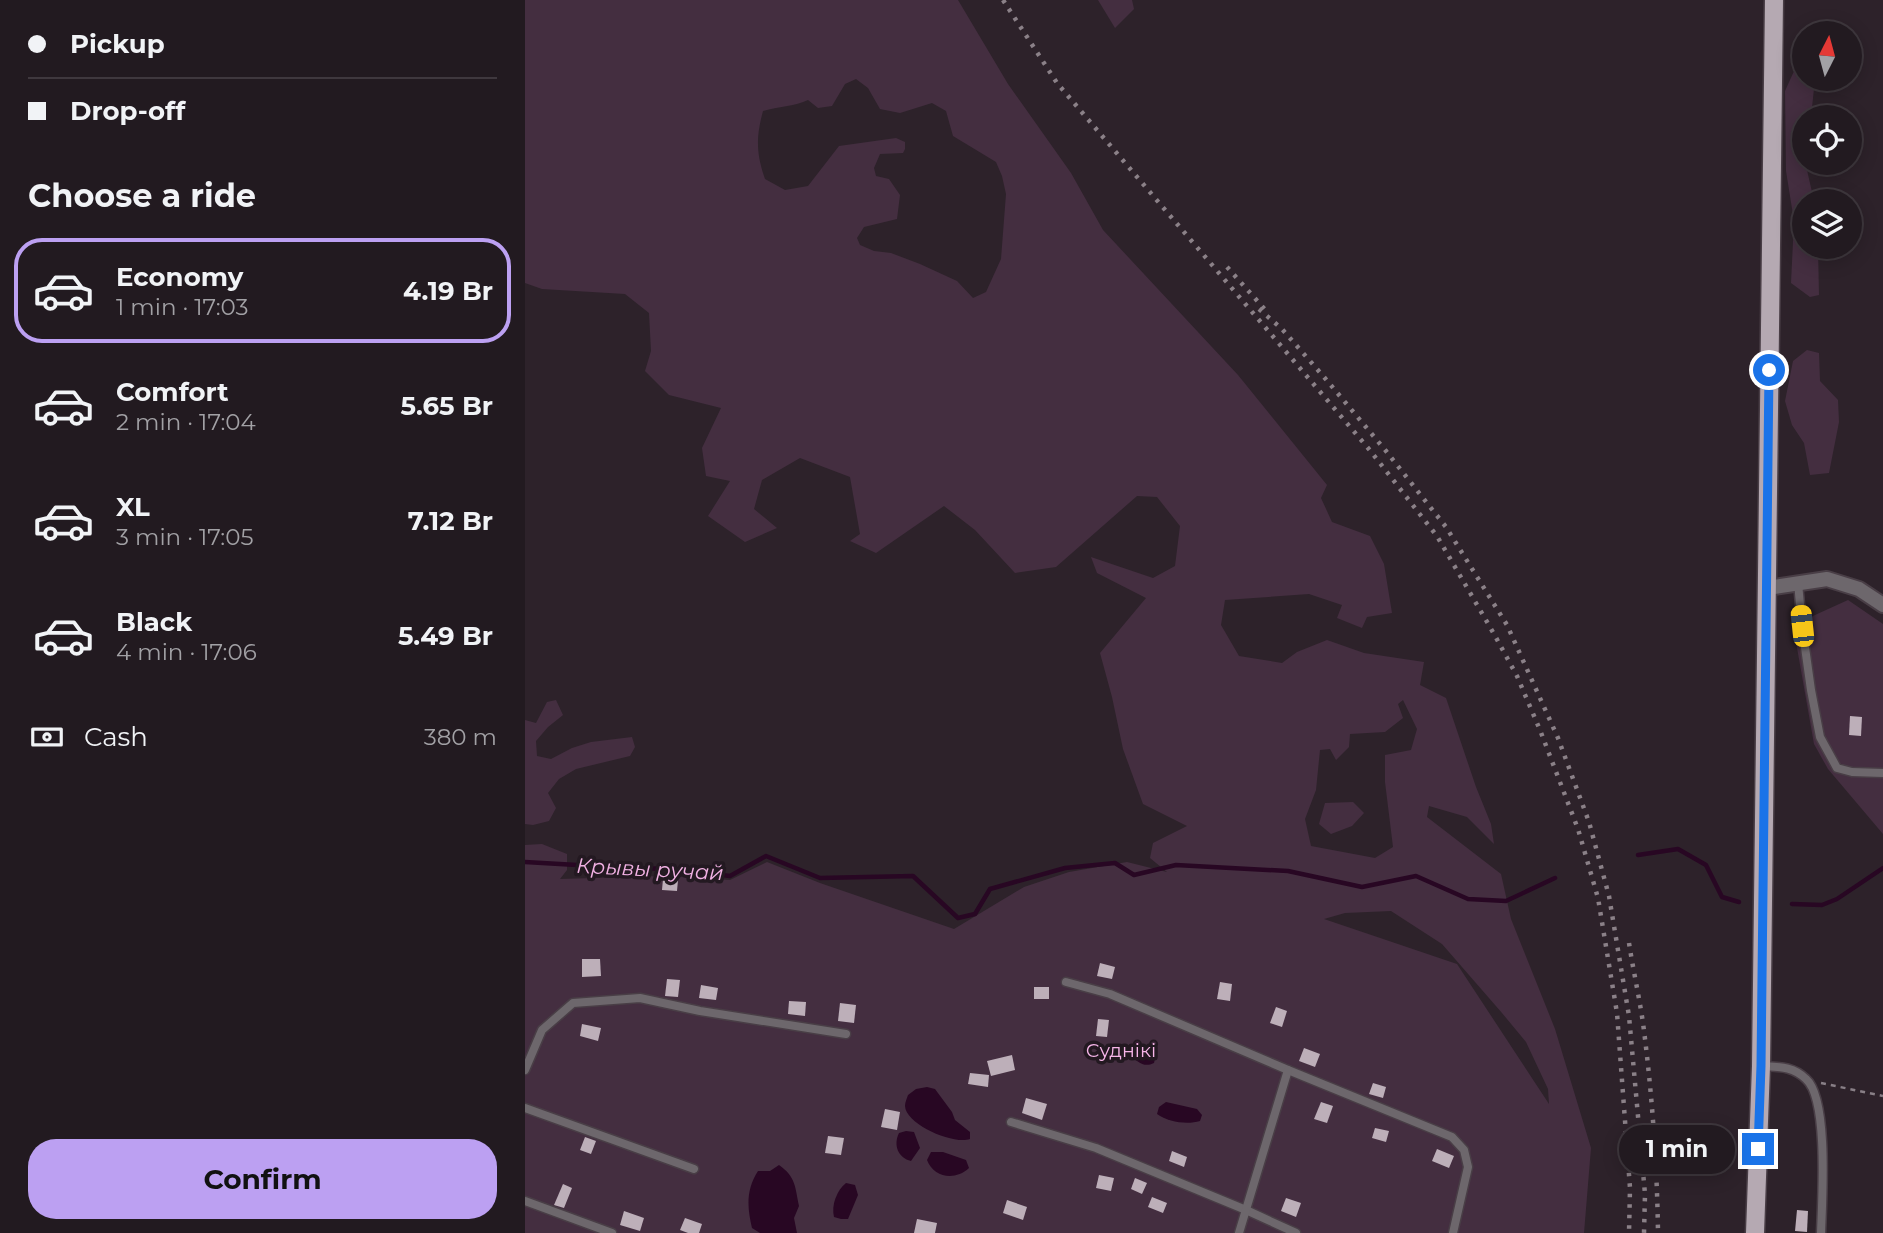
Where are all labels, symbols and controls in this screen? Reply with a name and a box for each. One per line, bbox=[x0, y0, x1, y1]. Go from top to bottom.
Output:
north arrow bbox=[1792, 21, 1862, 91]
map controls bbox=[1792, 21, 1862, 259]
text: Pickup bbox=[70, 28, 165, 60]
text: Drop-off bbox=[70, 95, 185, 127]
button: locate bbox=[1792, 105, 1862, 175]
text: Choose a ride bbox=[28, 176, 256, 215]
button: layers bbox=[1792, 189, 1862, 259]
icon: car bbox=[32, 259, 95, 322]
text: Economy bbox=[116, 261, 243, 293]
text: 4.19 Br bbox=[403, 275, 493, 307]
text: 1 min · 17:03 bbox=[116, 293, 249, 321]
route start bbox=[1753, 354, 1785, 386]
icon: car bbox=[32, 374, 95, 437]
text: Comfort bbox=[116, 376, 228, 408]
text: 5.65 Br bbox=[401, 390, 493, 422]
text: 2 min · 17:04 bbox=[116, 408, 256, 436]
icon: car bbox=[32, 489, 95, 552]
text: XL bbox=[116, 491, 150, 523]
text: 7.12 Br bbox=[408, 505, 493, 537]
text: 3 min · 17:05 bbox=[116, 523, 254, 551]
icon: car bbox=[32, 604, 95, 667]
car bbox=[1790, 604, 1815, 648]
text: Black bbox=[116, 606, 192, 638]
text: 5.49 Br bbox=[398, 620, 493, 652]
text: 4 min · 17:06 bbox=[116, 638, 257, 666]
icon: cash bbox=[28, 718, 66, 756]
text: Cash bbox=[84, 721, 148, 753]
text: 380 m bbox=[424, 723, 497, 751]
water label: Крывы ручай bbox=[576, 853, 724, 885]
park label: Суднікі bbox=[1086, 1039, 1156, 1062]
callout: 1 min bbox=[1618, 1124, 1733, 1174]
route end bbox=[1742, 1133, 1774, 1165]
text: 1 min bbox=[1646, 1135, 1708, 1163]
button: Confirm bbox=[28, 1139, 497, 1219]

